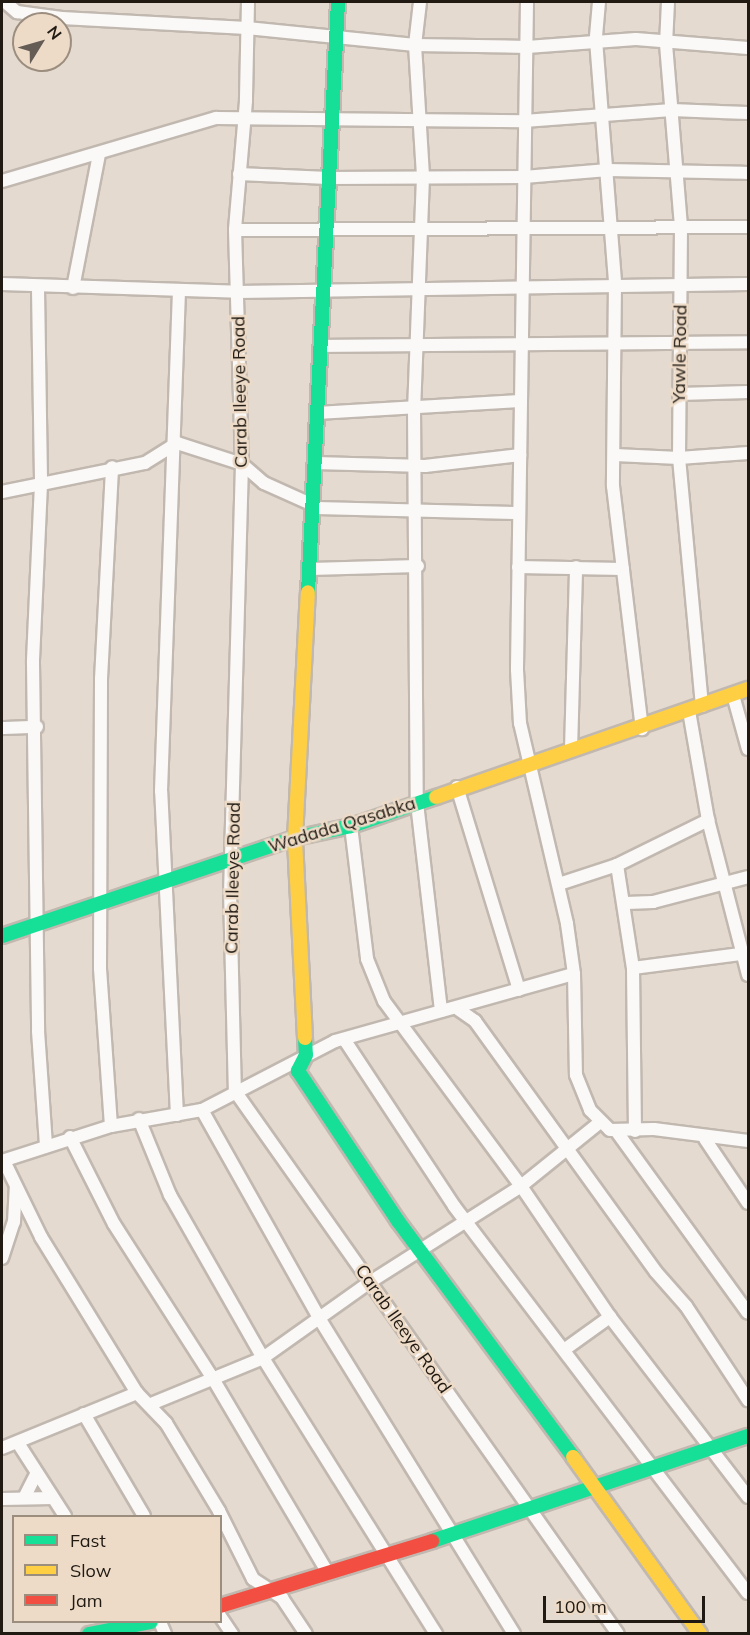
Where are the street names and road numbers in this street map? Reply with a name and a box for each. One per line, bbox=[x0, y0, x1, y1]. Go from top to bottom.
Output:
street label: Yawle Road bbox=[668, 304, 692, 404]
street label: Carab Ileeye Road bbox=[228, 316, 252, 468]
street label: Wadada Qasabka bbox=[266, 792, 418, 858]
street label: Carab Ileeye Road bbox=[221, 802, 245, 954]
street label: Carab Ileeye Road bbox=[351, 1261, 455, 1397]

